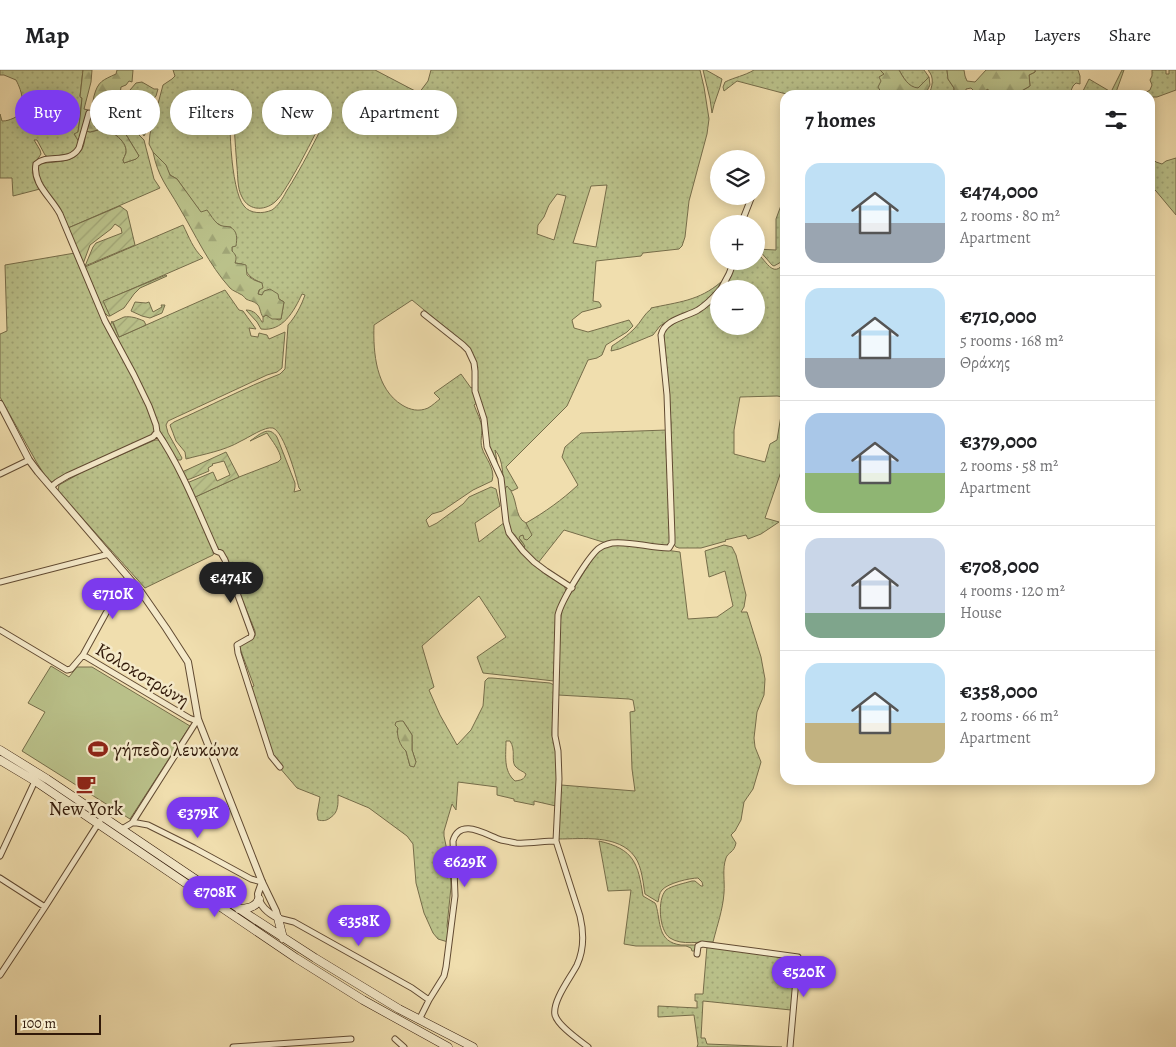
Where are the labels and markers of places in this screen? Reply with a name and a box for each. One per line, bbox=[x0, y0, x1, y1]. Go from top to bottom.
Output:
pin: €474K bbox=[196, 562, 266, 604]
pin: €710K bbox=[78, 578, 148, 620]
place label: γήπεδο λευκώνα bbox=[113, 737, 239, 763]
sports icon: γήπεδο λευκώνα bbox=[87, 738, 109, 760]
cafe icon: New York bbox=[75, 773, 97, 795]
place label: New York bbox=[49, 796, 124, 822]
pin: €379K bbox=[163, 796, 233, 839]
pin: €629K bbox=[430, 846, 500, 888]
pin: €708K bbox=[180, 876, 250, 918]
pin: €358K bbox=[324, 904, 394, 947]
pin: €520K bbox=[769, 956, 839, 998]

